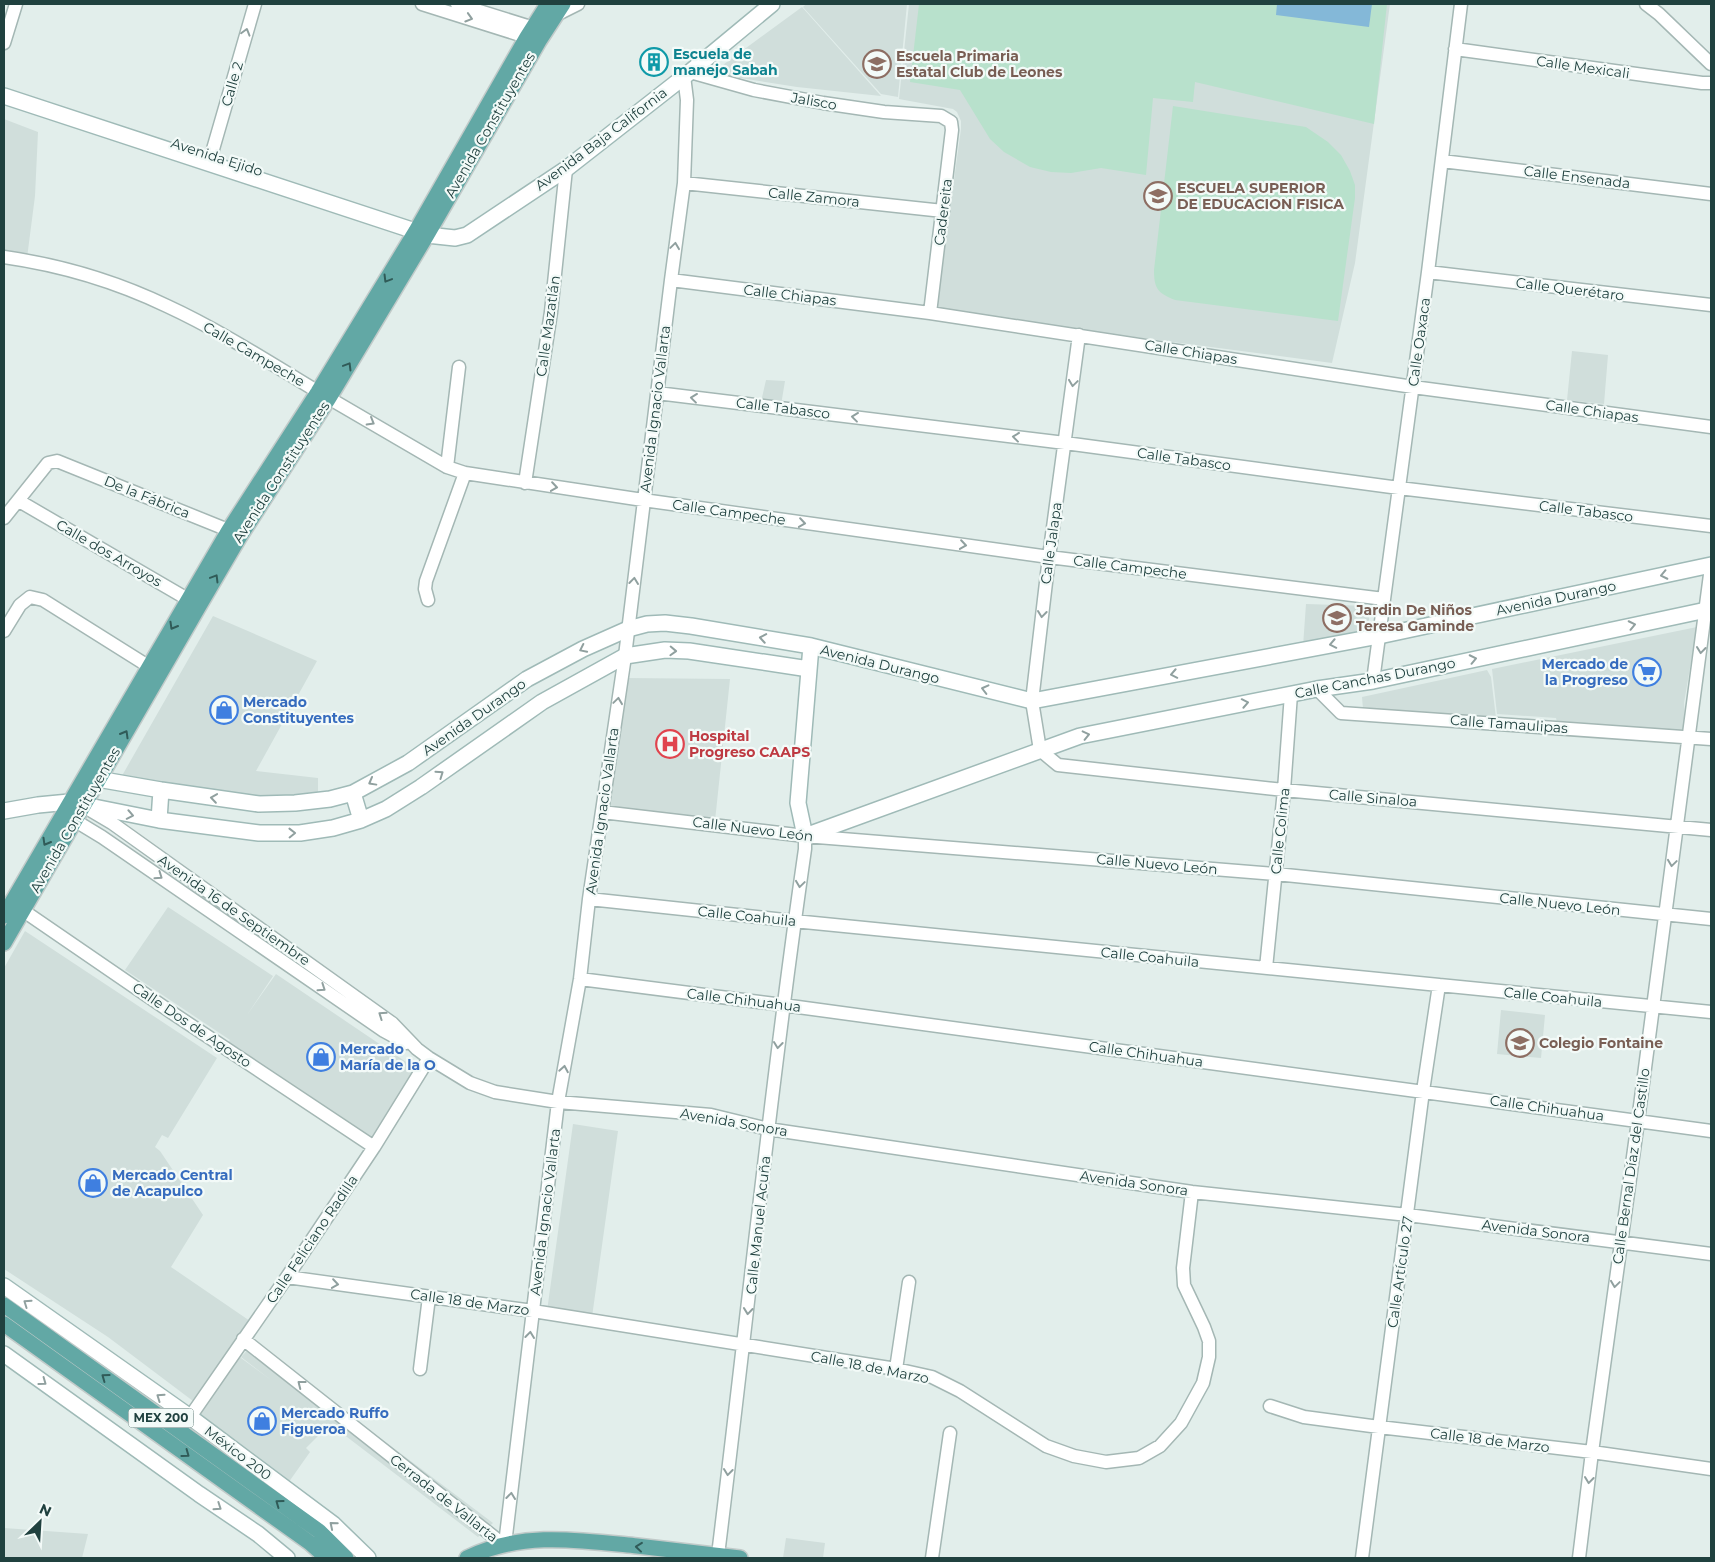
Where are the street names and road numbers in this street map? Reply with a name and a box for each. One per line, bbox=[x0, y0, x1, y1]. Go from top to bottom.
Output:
street label: Avenida Constituyentes bbox=[441, 49, 539, 201]
street label: Calle Mexicali bbox=[1535, 52, 1631, 82]
street label: Calle 2 bbox=[217, 60, 247, 108]
street label: Avenida Baja California bbox=[531, 83, 671, 195]
street label: Jalisco bbox=[789, 88, 839, 114]
street label: Avenida Ejido bbox=[169, 134, 265, 180]
street label: Calle Ensenada bbox=[1523, 162, 1631, 192]
street label: Cadereita bbox=[930, 178, 956, 246]
street label: Calle Zamora bbox=[767, 183, 861, 211]
street label: Calle Querétaro bbox=[1515, 273, 1625, 305]
street label: Calle Mazatlán bbox=[532, 274, 564, 378]
street label: Calle Chiapas bbox=[742, 280, 838, 310]
street label: Calle Oaxaca bbox=[1404, 296, 1434, 388]
street label: Calle Campeche bbox=[200, 318, 308, 390]
street label: Avenida Ignacio Vallarta bbox=[636, 324, 674, 494]
street label: Calle Chiapas bbox=[1143, 336, 1239, 368]
street label: Calle Tabasco bbox=[735, 393, 831, 423]
street label: Calle Chiapas bbox=[1544, 396, 1640, 426]
street label: Avenida Constituyentes bbox=[228, 398, 334, 546]
street label: Calle Tabasco bbox=[1136, 443, 1232, 475]
street label: De la Fábrica bbox=[101, 472, 193, 522]
street label: Calle Campeche bbox=[671, 495, 787, 529]
street label: Calle Tabasco bbox=[1538, 496, 1634, 526]
street label: Calle Jalapa bbox=[1036, 501, 1066, 585]
street label: Calle dos Arroyos bbox=[53, 515, 165, 591]
street label: Calle Campeche bbox=[1072, 551, 1188, 583]
street label: Avenida Durango bbox=[1494, 576, 1618, 620]
street label: Avenida Durango bbox=[819, 640, 942, 688]
street label: Calle Canchas Durango bbox=[1293, 654, 1457, 702]
street label: Avenida Durango bbox=[419, 674, 529, 759]
street label: Calle Tamaulipas bbox=[1449, 711, 1569, 737]
street label: Avenida Ignacio Vallarta bbox=[581, 726, 623, 896]
street label: Avenida Constituyentes bbox=[26, 744, 124, 896]
street label: Calle Sinaloa bbox=[1328, 785, 1418, 811]
street label: Calle Colima bbox=[1267, 787, 1293, 875]
street label: Calle Nuevo León bbox=[692, 813, 814, 845]
street label: Calle Nuevo León bbox=[1096, 850, 1218, 878]
street label: Avenida 16 de Septiembre bbox=[154, 851, 314, 969]
street label: Calle Nuevo León bbox=[1499, 889, 1621, 919]
street label: Calle Coahuila bbox=[697, 902, 797, 930]
street label: Calle Coahuila bbox=[1100, 943, 1200, 971]
street label: Calle Dos de Agosto bbox=[129, 979, 255, 1072]
street label: Calle Coahuila bbox=[1503, 983, 1603, 1011]
street label: Calle Chihuahua bbox=[686, 984, 802, 1016]
street label: Calle Chihuahua bbox=[1088, 1037, 1204, 1071]
street label: Calle Bernal Díaz del Castillo bbox=[1608, 1067, 1654, 1265]
street label: Calle Chihuahua bbox=[1489, 1091, 1605, 1125]
street label: Avenida Sonora bbox=[679, 1104, 789, 1140]
street label: Avenida Ignacio Vallarta bbox=[526, 1127, 564, 1297]
street label: Calle Manuel Acuña bbox=[742, 1155, 774, 1295]
street label: Avenida Sonora bbox=[1079, 1166, 1189, 1200]
street label: Calle Feliciano Radilla bbox=[262, 1171, 362, 1307]
street label: Calle Artículo 27 bbox=[1383, 1215, 1417, 1329]
street label: Avenida Sonora bbox=[1481, 1215, 1591, 1247]
street label: Calle 18 de Marzo bbox=[409, 1285, 531, 1319]
street label: Calle 18 de Marzo bbox=[809, 1347, 931, 1387]
road number: MEX 200 bbox=[128, 1409, 194, 1428]
street label: México 200 bbox=[201, 1422, 275, 1484]
street label: Calle 18 de Marzo bbox=[1429, 1424, 1551, 1456]
street label: Cerrada de Vallarta bbox=[386, 1450, 502, 1546]

